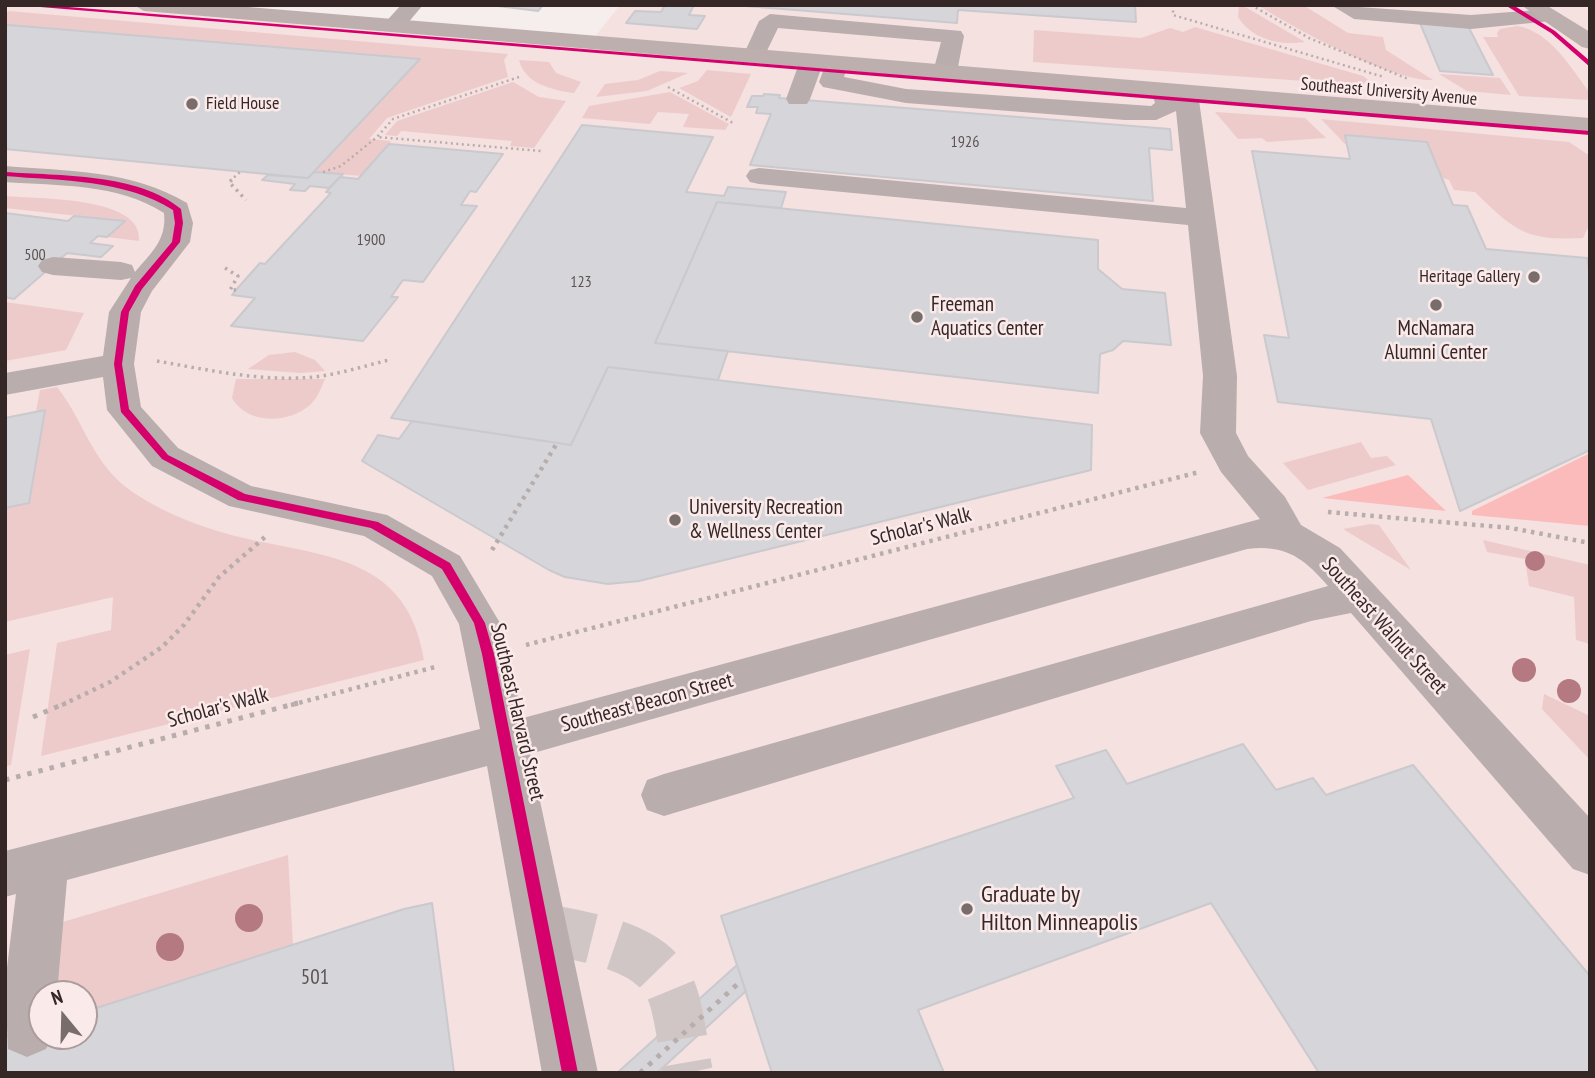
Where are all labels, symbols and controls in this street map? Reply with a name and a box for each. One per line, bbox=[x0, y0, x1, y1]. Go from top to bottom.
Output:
street label: Southeast University Avenue bbox=[1300, 74, 1478, 110]
place label: Field House bbox=[206, 93, 279, 115]
marker: Field House bbox=[184, 96, 200, 112]
house number: 1926 bbox=[951, 132, 979, 152]
house number: 1900 bbox=[357, 230, 385, 250]
house number: 500 bbox=[24, 245, 46, 265]
place label: Heritage Gallery bbox=[1419, 266, 1520, 288]
marker: Heritage Gallery bbox=[1526, 269, 1542, 285]
house number: 123 bbox=[570, 272, 592, 292]
place label: Freeman Aquatics Center bbox=[931, 292, 1044, 342]
marker: McNamara Alumni Center bbox=[1428, 297, 1444, 313]
marker: Freeman Aquatics Center bbox=[909, 309, 925, 325]
place label: McNamara Alumni Center bbox=[1385, 316, 1487, 366]
place label: University Recreation & Wellness Center bbox=[689, 495, 843, 545]
street label: Scholar's Walk bbox=[868, 502, 974, 552]
marker: University Recreation & Wellness Center bbox=[667, 512, 683, 528]
street label: Southeast Walnut Street bbox=[1316, 552, 1452, 700]
street label: Southeast Harvard Street bbox=[484, 621, 550, 803]
street label: Southeast Beacon Street bbox=[558, 668, 736, 738]
street label: Scholar's Walk bbox=[165, 683, 271, 733]
place label: Graduate by Hilton Minneapolis bbox=[981, 881, 1138, 937]
marker: Graduate by Hilton Minneapolis bbox=[959, 901, 975, 917]
house number: 501 bbox=[301, 965, 329, 991]
north arrow bbox=[28, 980, 98, 1050]
text: N bbox=[48, 984, 66, 1010]

